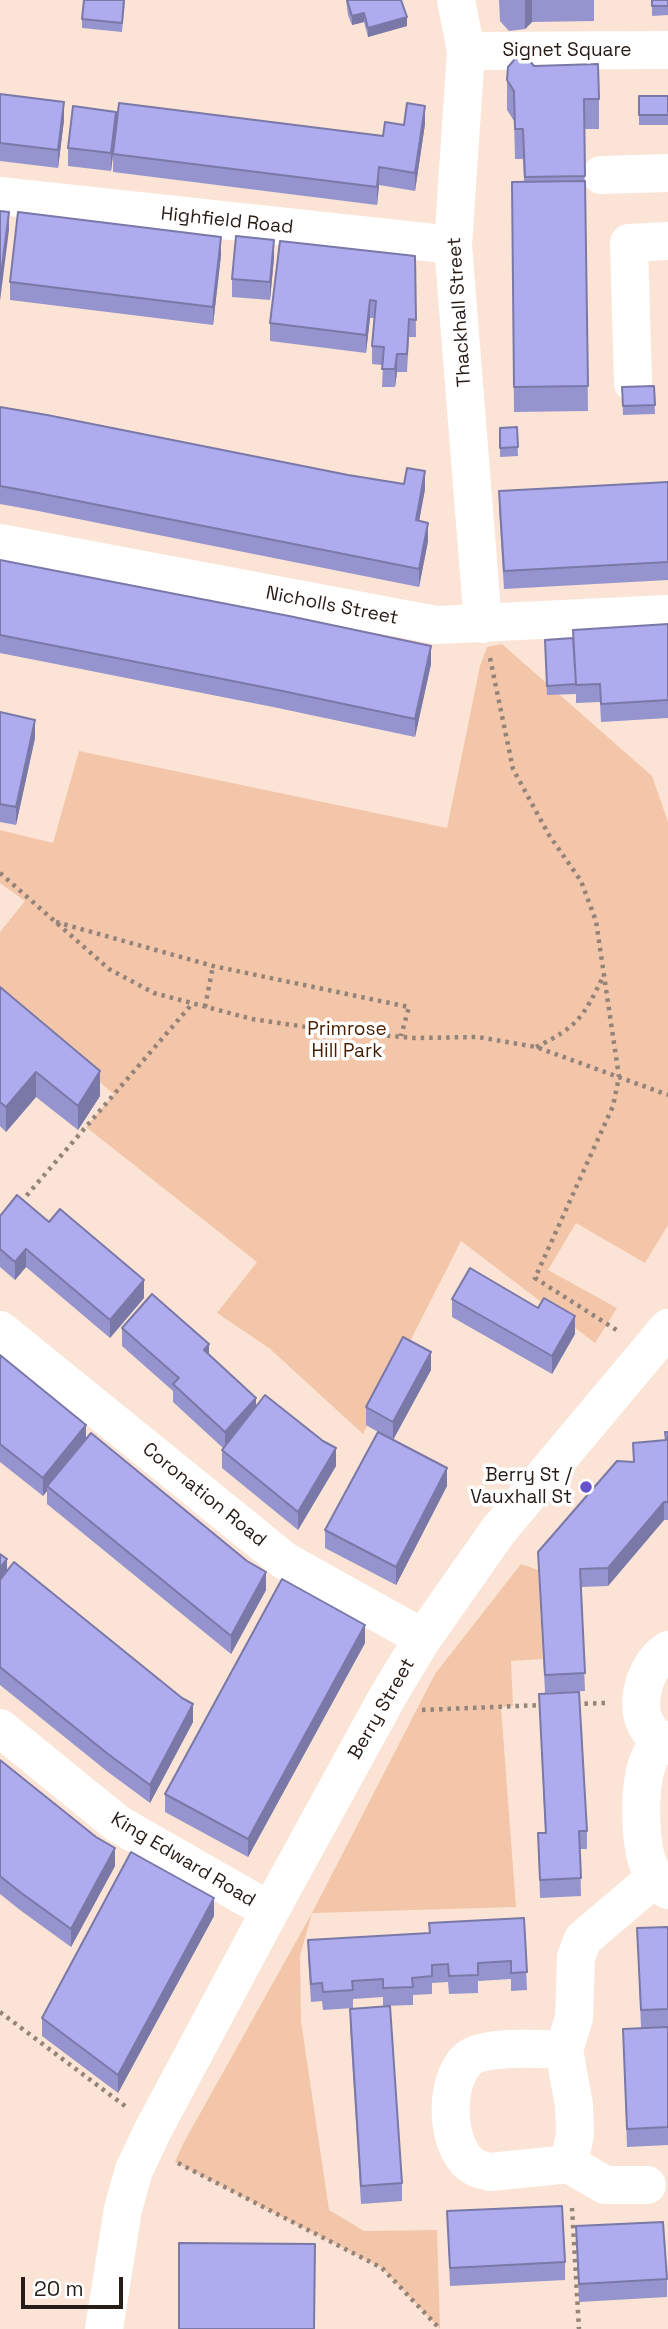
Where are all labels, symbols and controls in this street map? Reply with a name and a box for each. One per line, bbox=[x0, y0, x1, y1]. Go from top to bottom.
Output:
street label: Signet Square bbox=[502, 40, 632, 62]
street label: Highfield Road bbox=[160, 203, 294, 239]
street label: Thackhall Street bbox=[443, 236, 477, 388]
street label: Nicholls Street bbox=[264, 582, 400, 630]
park label: Primrose Hill Park bbox=[307, 1019, 387, 1063]
street label: Coronation Road bbox=[137, 1438, 271, 1552]
place label: Berry St / Vauxhall St bbox=[470, 1465, 572, 1509]
marker: Berry St / Vauxhall St bbox=[578, 1479, 594, 1495]
street label: Berry Street bbox=[344, 1654, 420, 1764]
street label: King Edward Road bbox=[107, 1808, 259, 1912]
scale bar bbox=[24, 2262, 126, 2306]
text: 20 m bbox=[34, 2275, 84, 2302]

